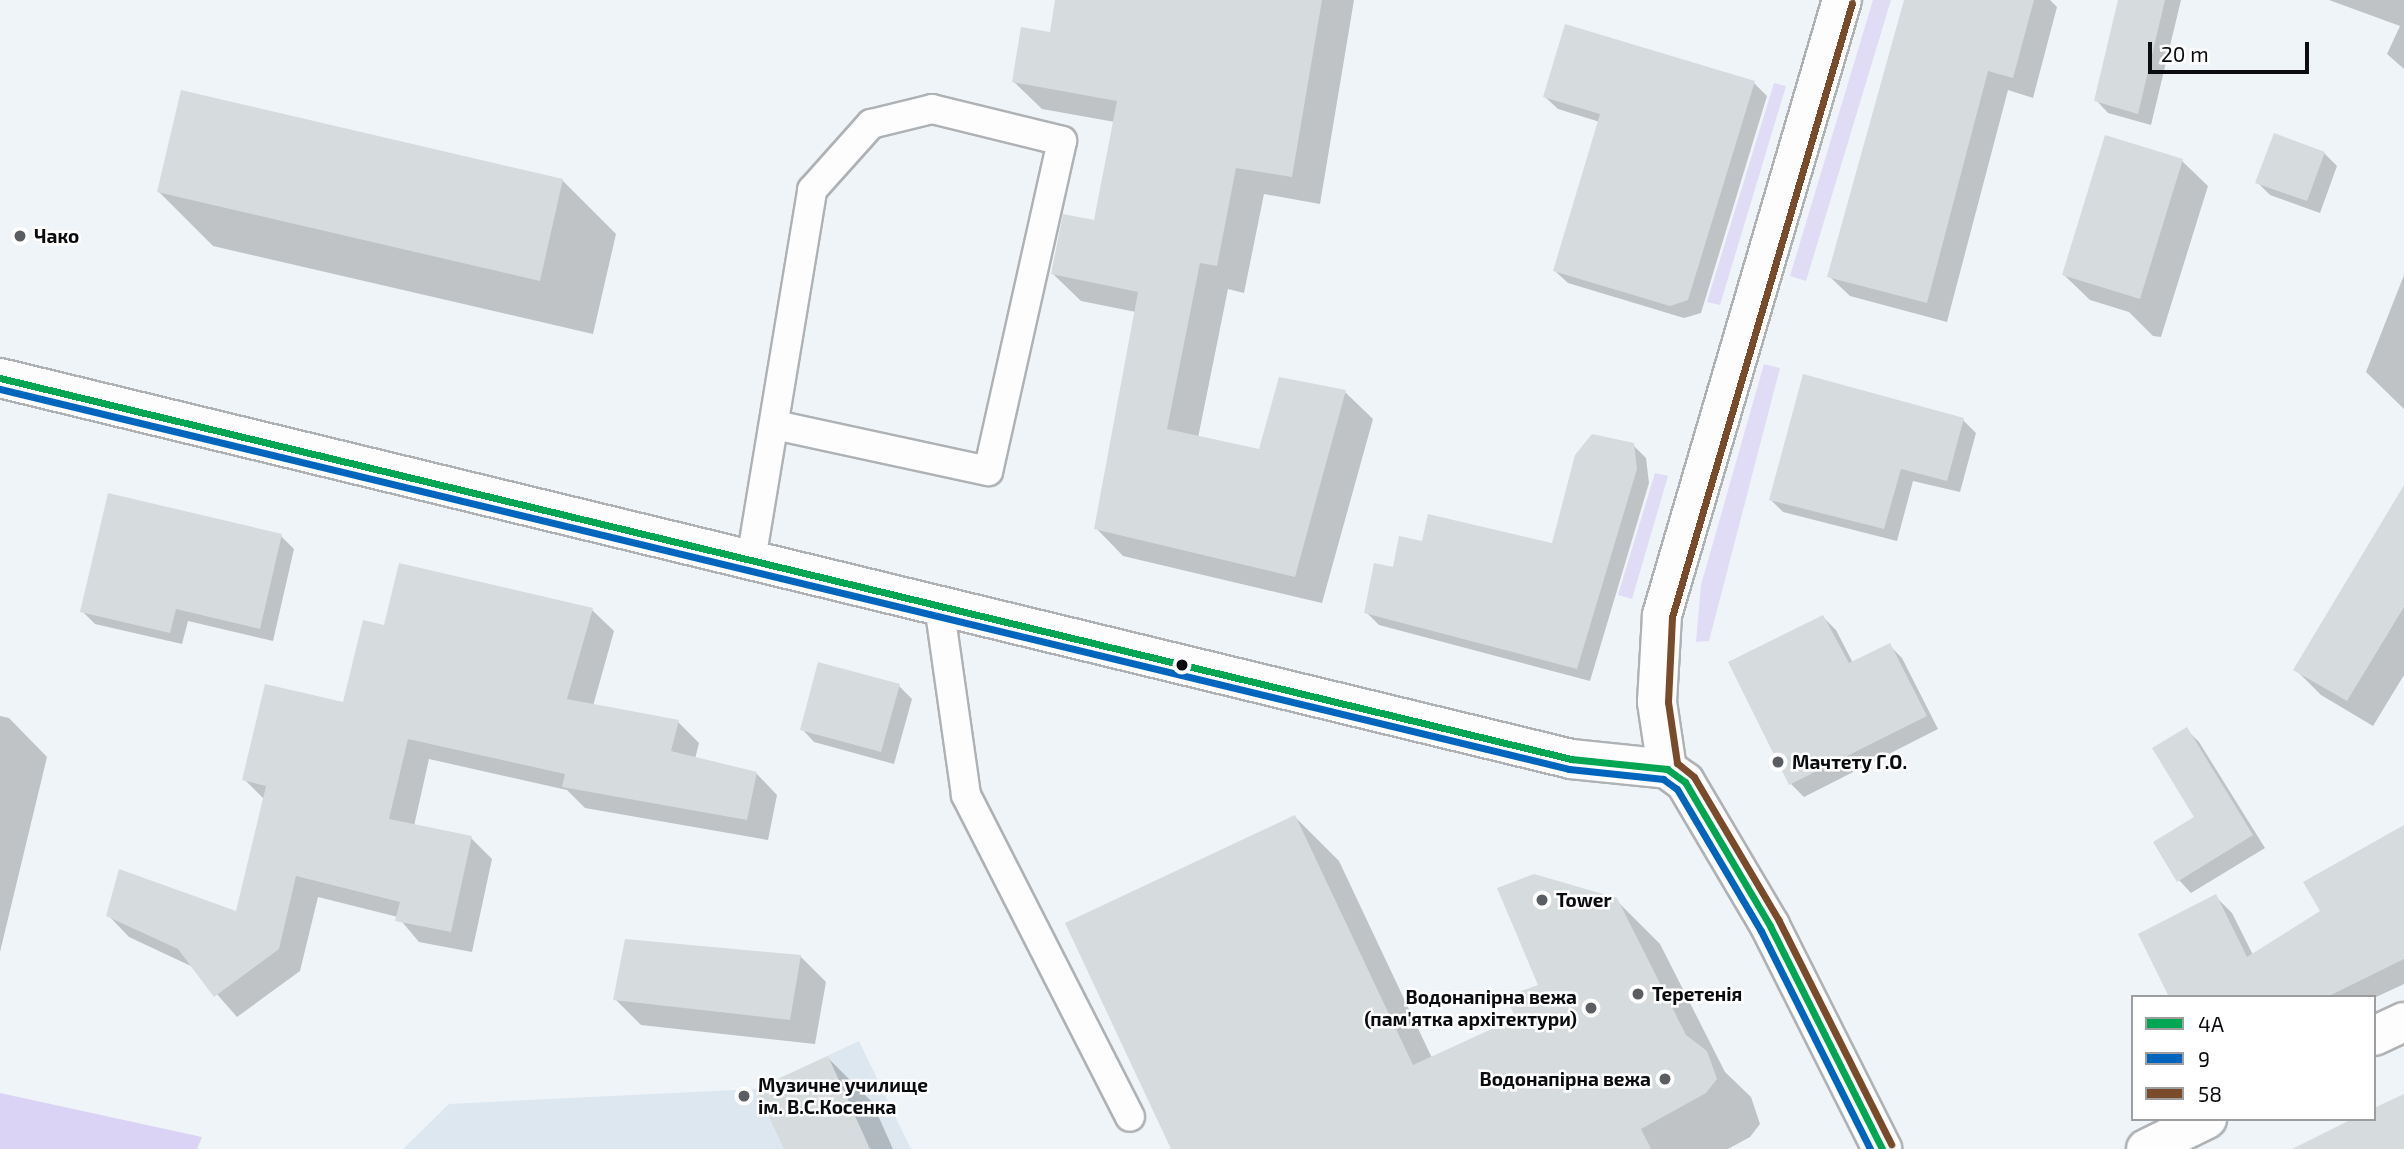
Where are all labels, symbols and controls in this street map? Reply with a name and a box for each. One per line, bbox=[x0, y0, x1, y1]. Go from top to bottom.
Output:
scale bar bbox=[2152, 28, 2313, 72]
text: 20 m bbox=[2161, 41, 2209, 66]
place label: Чако bbox=[34, 225, 79, 247]
marker: Чако bbox=[12, 228, 28, 244]
unlabelled marker bbox=[1175, 658, 1189, 672]
place label: Мачтету Г.О. bbox=[1792, 751, 1907, 773]
marker: Мачтету Г.О. bbox=[1770, 754, 1786, 770]
place label: Tower bbox=[1556, 889, 1612, 911]
marker: Tower bbox=[1534, 892, 1550, 908]
place label: Теретенія bbox=[1652, 983, 1742, 1005]
place label: Водонапірна вежа (пам'ятка архітектури) bbox=[1364, 986, 1577, 1030]
marker: Теретенія bbox=[1630, 986, 1646, 1002]
legend bbox=[2131, 995, 2376, 1121]
marker: Водонапірна вежа (пам'ятка архітектури) bbox=[1583, 1000, 1599, 1016]
text: 4А bbox=[2198, 1011, 2224, 1036]
text: 9 bbox=[2198, 1046, 2210, 1071]
place label: Водонапірна вежа bbox=[1480, 1068, 1651, 1090]
marker: Водонапірна вежа bbox=[1657, 1071, 1673, 1087]
place label: Музичне училище ім. В.С.Косенка bbox=[758, 1074, 928, 1118]
text: 58 bbox=[2198, 1081, 2222, 1106]
marker: Музичне училище ім. В.С.Косенка bbox=[736, 1088, 752, 1104]

